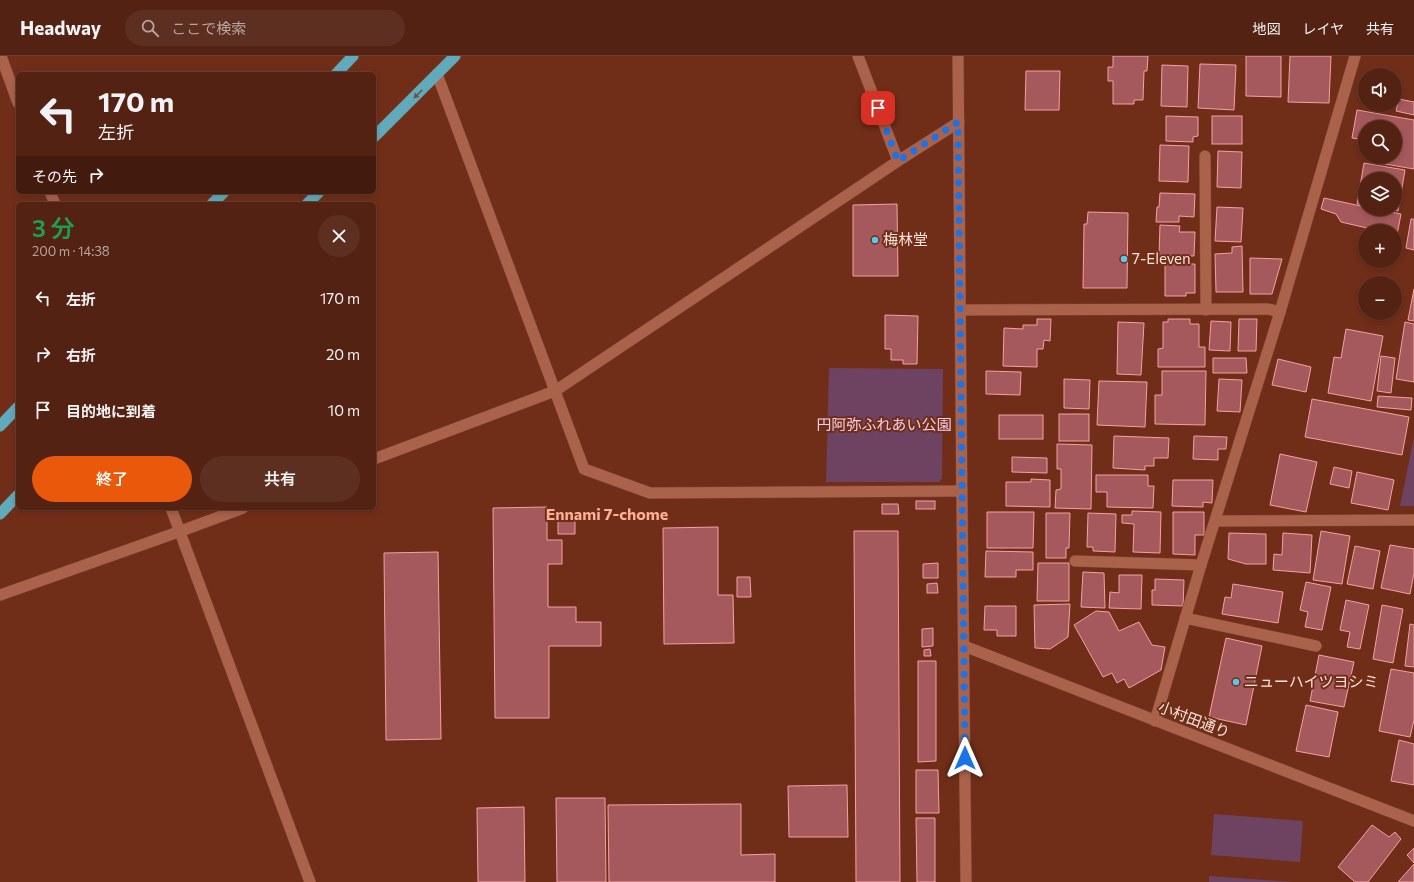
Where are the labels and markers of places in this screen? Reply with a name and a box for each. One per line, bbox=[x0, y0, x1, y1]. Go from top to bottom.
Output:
pin bbox=[861, 91, 895, 125]
place label: 梅林堂 bbox=[883, 230, 928, 248]
marker: 梅林堂 bbox=[870, 235, 880, 245]
place label: 7-Eleven bbox=[1132, 249, 1191, 267]
marker: 7-Eleven bbox=[1119, 254, 1129, 264]
place label: ニューハイツヨシミ bbox=[1244, 672, 1378, 690]
marker: ニューハイツヨシミ bbox=[1231, 677, 1241, 687]

